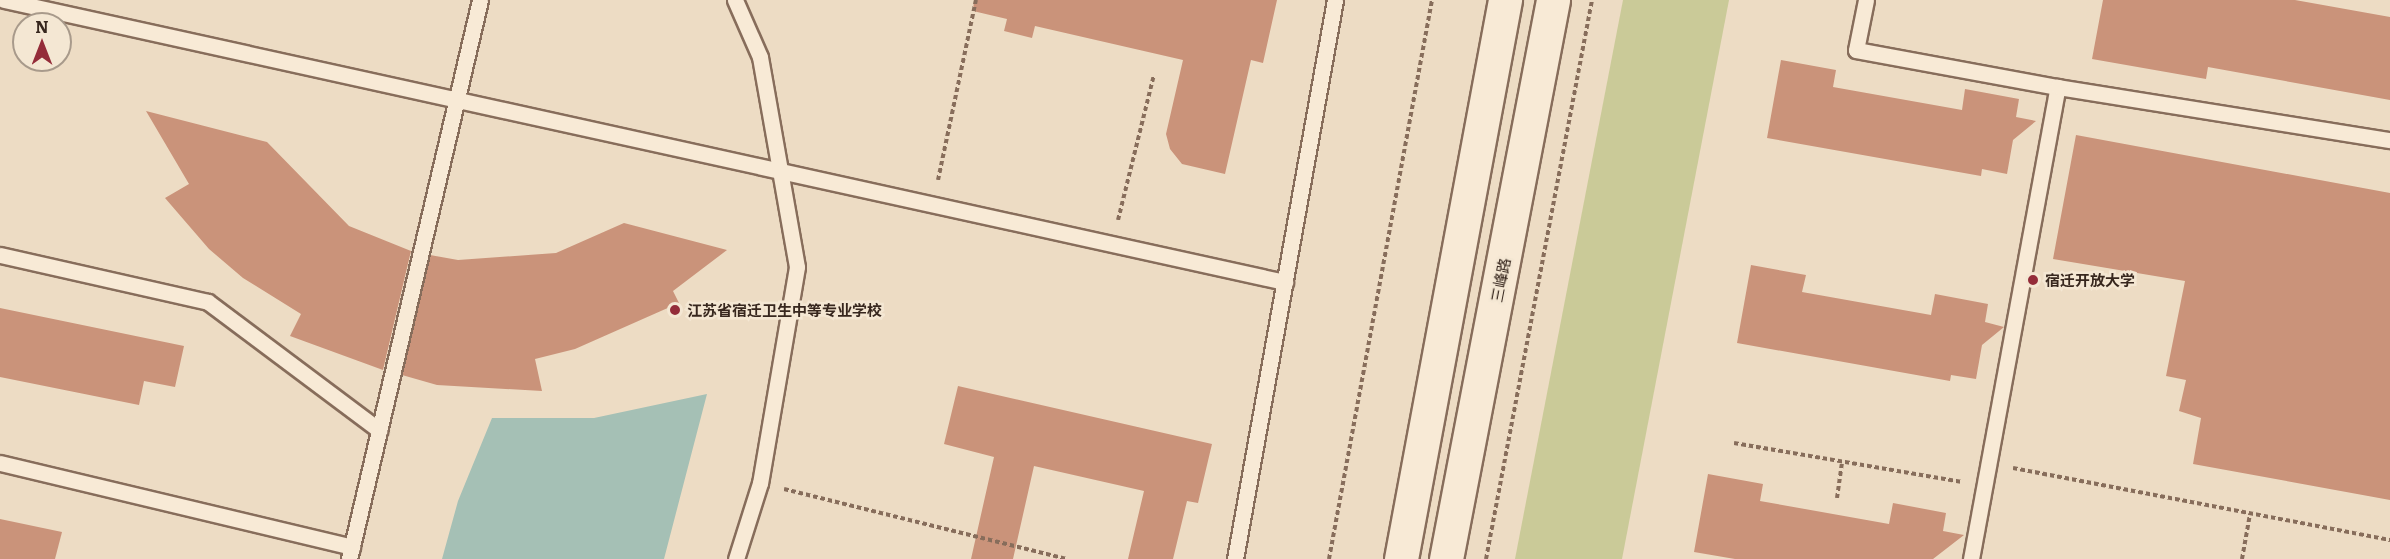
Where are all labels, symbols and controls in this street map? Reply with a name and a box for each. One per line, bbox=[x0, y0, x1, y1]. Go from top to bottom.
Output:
north arrow bbox=[12, 12, 72, 72]
text: N bbox=[35, 14, 49, 38]
street label: 三峰路 bbox=[1487, 256, 1513, 304]
place label: 宿迁开放大学 bbox=[2045, 271, 2135, 289]
marker: 宿迁开放大学 bbox=[2026, 273, 2040, 287]
place label: 江苏省宿迁卫生中等专业学校 bbox=[687, 301, 882, 319]
marker: 江苏省宿迁卫生中等专业学校 bbox=[668, 303, 682, 317]

